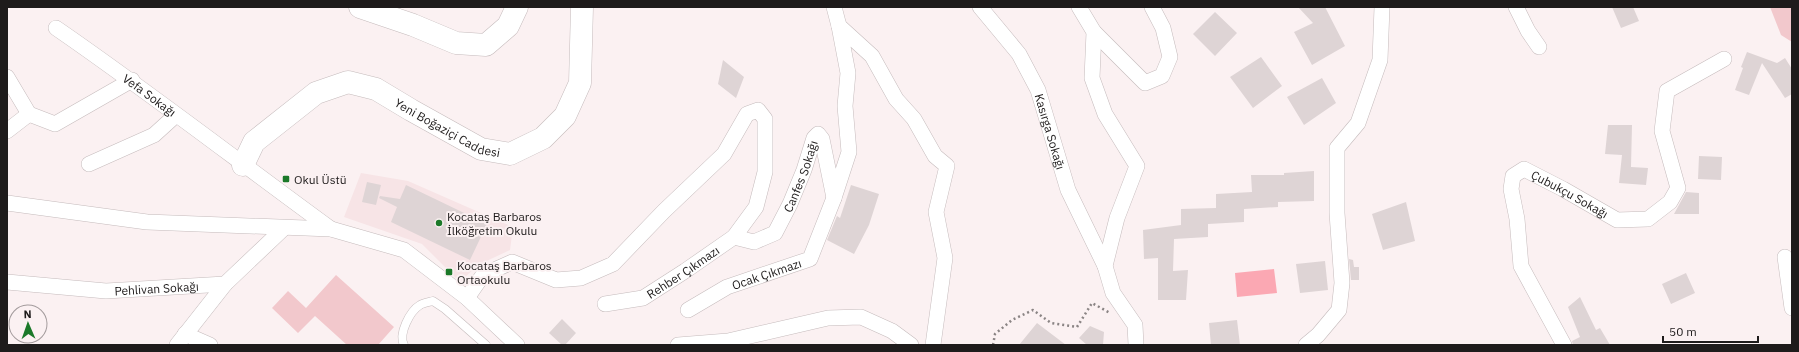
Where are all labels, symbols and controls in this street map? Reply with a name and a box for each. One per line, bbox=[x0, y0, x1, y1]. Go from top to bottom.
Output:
street label: Vefa Sokağı bbox=[120, 70, 179, 119]
street label: Kasırga Sokağı bbox=[1032, 92, 1069, 171]
street label: Yeni Boğaziçi Caddesi bbox=[392, 95, 501, 160]
street label: Canfes Sokağı bbox=[780, 138, 820, 215]
street label: Çubukçu Sokağı bbox=[1529, 167, 1611, 221]
place label: Okul Üstü bbox=[294, 172, 347, 187]
marker: Okul Üstü bbox=[281, 174, 291, 184]
place label: Kocataş Barbaros İlköğretim Okulu bbox=[447, 209, 542, 238]
marker: Kocataş Barbaros İlköğretim Okulu bbox=[434, 218, 444, 228]
street label: Rehber Çıkmazı bbox=[644, 242, 722, 301]
street label: Ocak Çıkmazı bbox=[730, 255, 803, 292]
place label: Kocataş Barbaros Ortaokulu bbox=[457, 258, 552, 287]
marker: Kocataş Barbaros Ortaokulu bbox=[444, 267, 454, 277]
street label: Pehlivan Sokağı bbox=[114, 278, 199, 298]
north arrow bbox=[8, 304, 48, 344]
text: N bbox=[23, 307, 32, 321]
scale bar bbox=[1663, 318, 1758, 344]
text: 50 m bbox=[1669, 324, 1697, 339]

